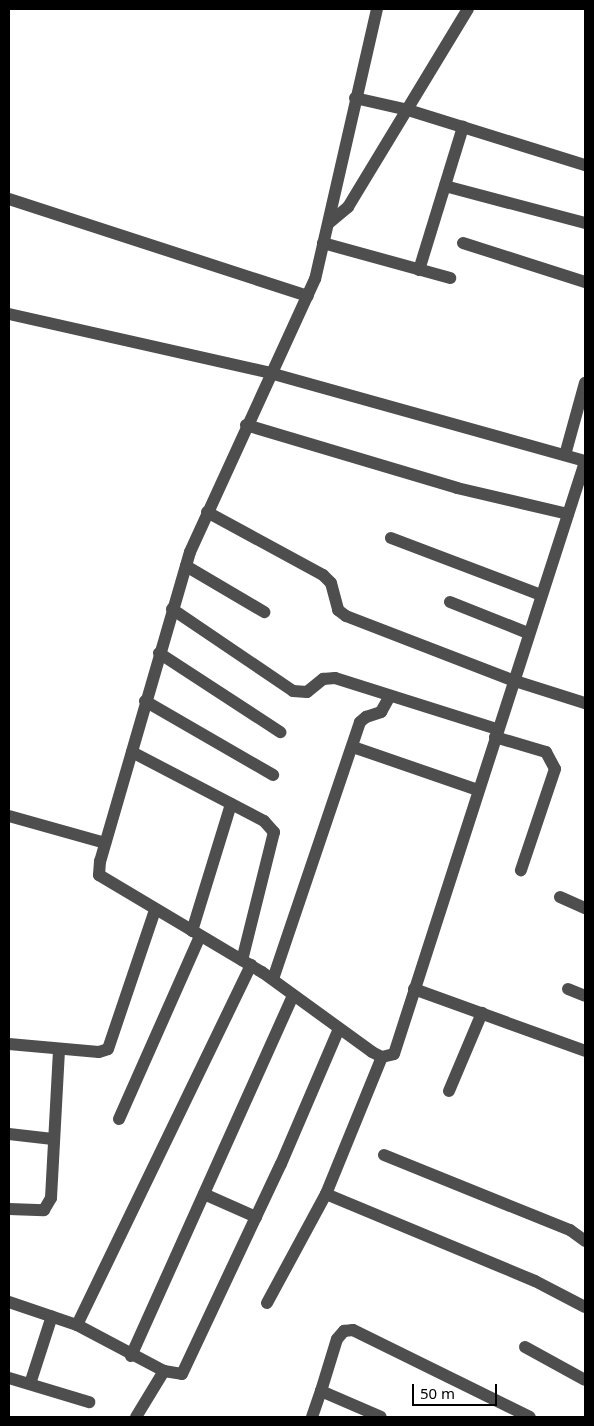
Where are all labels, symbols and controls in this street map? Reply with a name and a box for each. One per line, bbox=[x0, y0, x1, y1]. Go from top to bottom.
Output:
scale bar bbox=[414, 1374, 499, 1406]
text: 50 m bbox=[420, 1383, 455, 1403]

